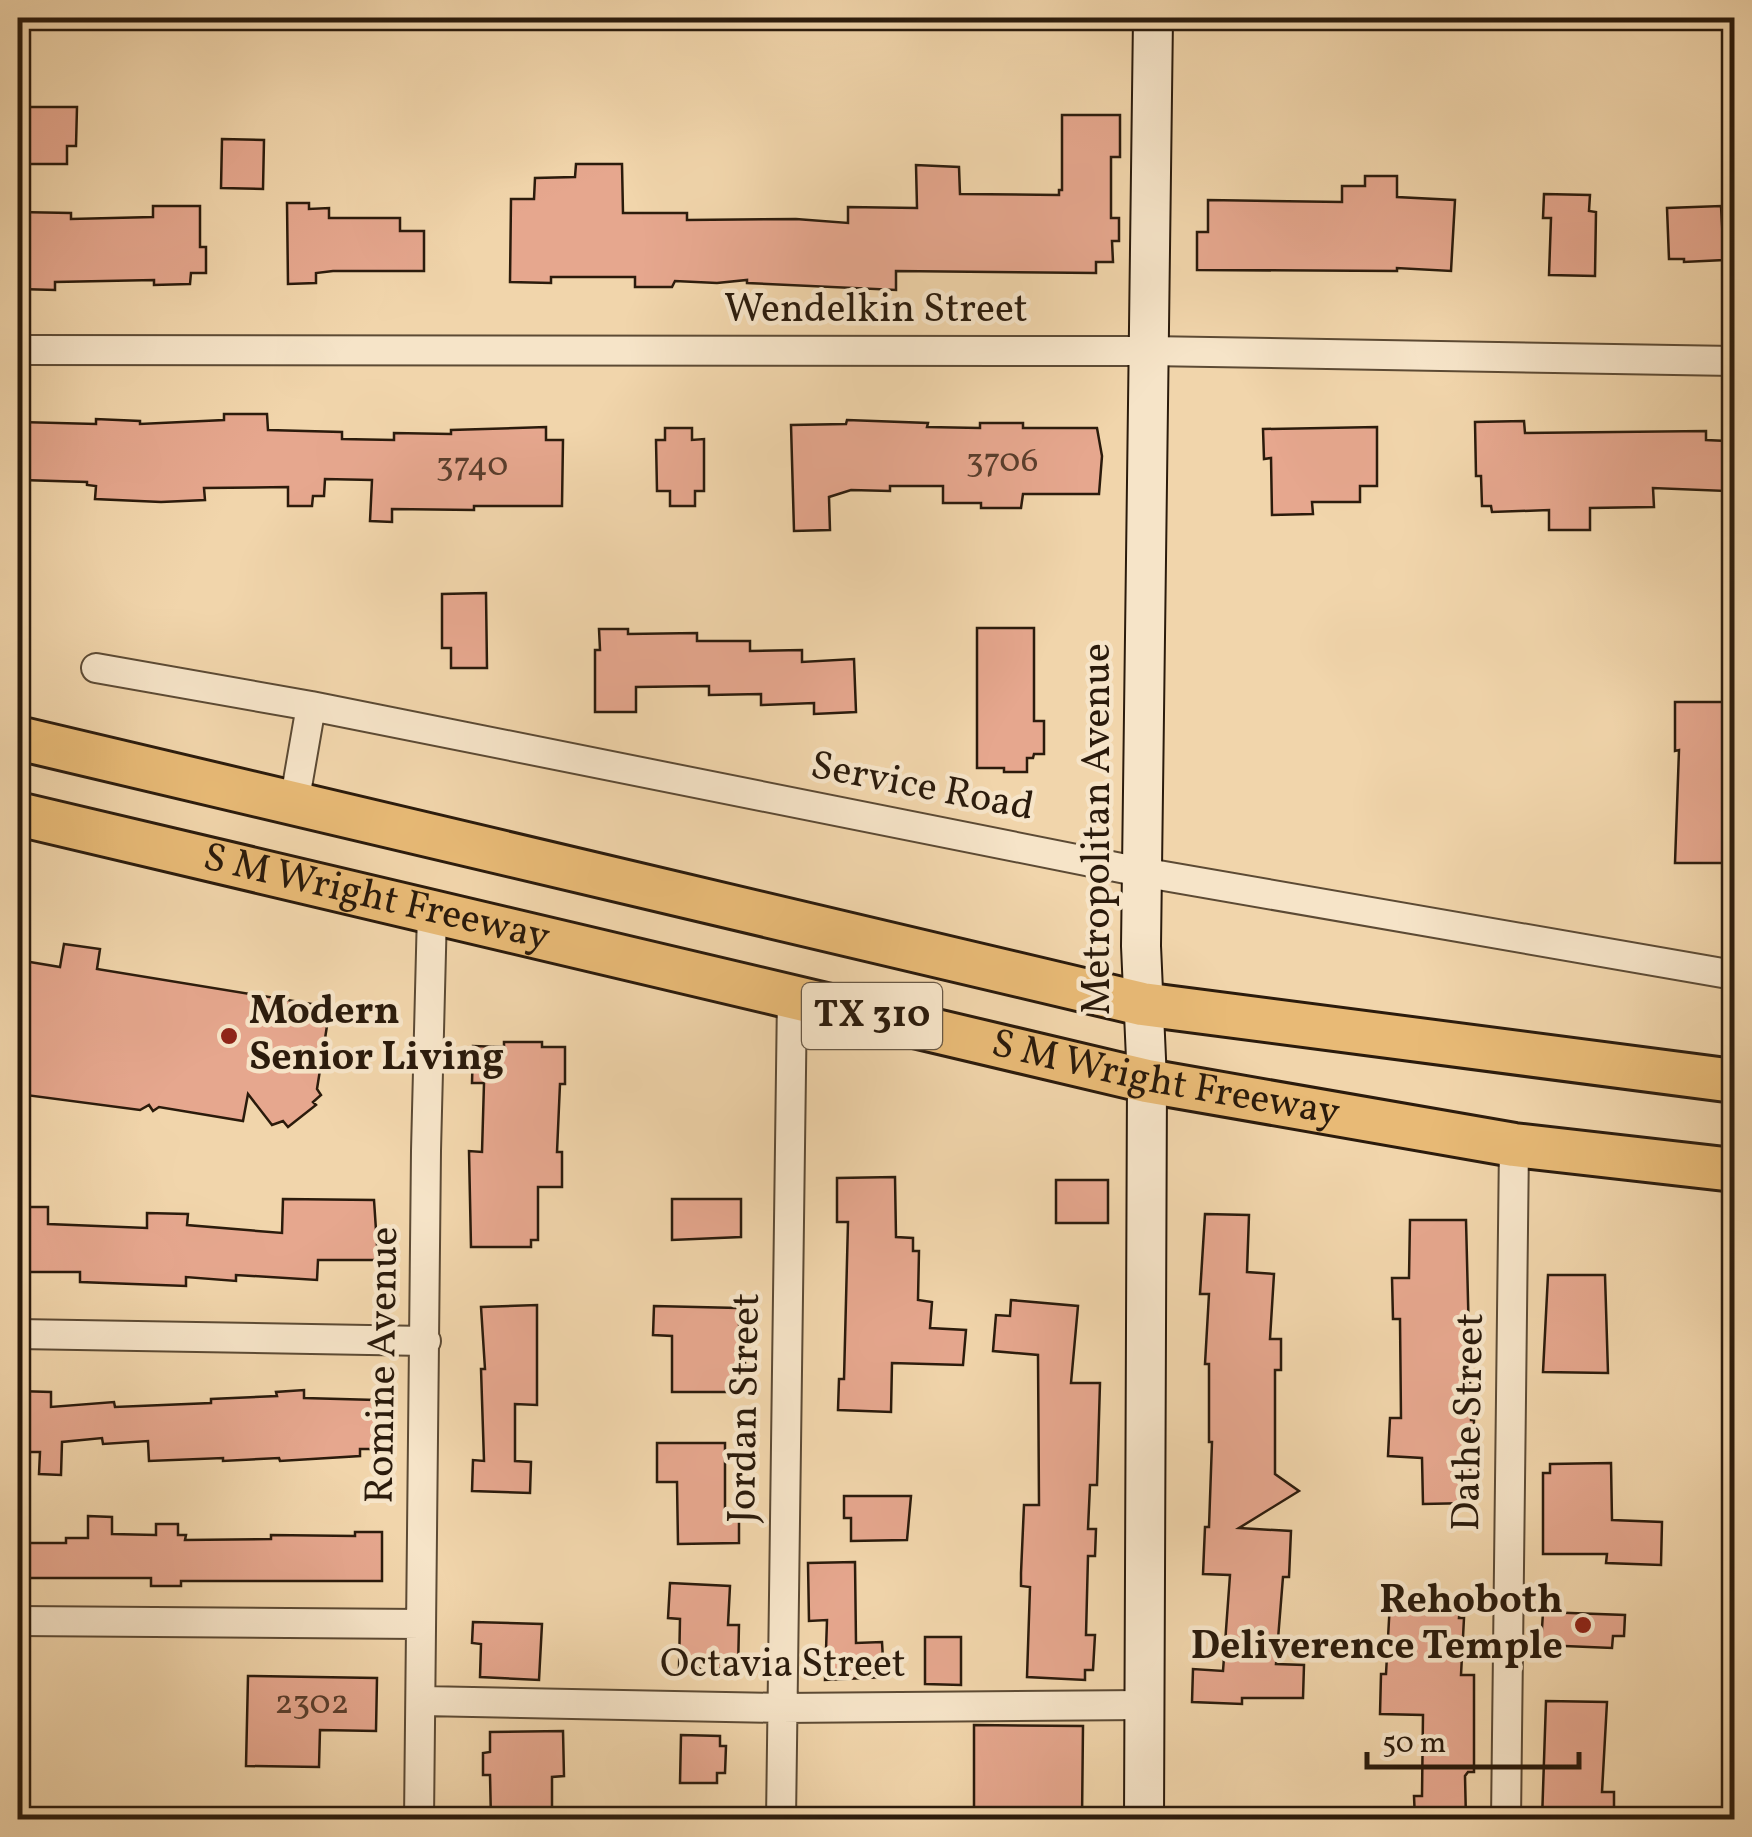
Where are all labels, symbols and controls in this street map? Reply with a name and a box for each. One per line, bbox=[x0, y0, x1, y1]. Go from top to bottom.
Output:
street label: Wendelkin Street bbox=[724, 283, 1028, 339]
house number: 3706 bbox=[966, 438, 1038, 486]
house number: 3740 bbox=[436, 442, 508, 490]
street label: Metropolitan Avenue bbox=[1071, 643, 1127, 1015]
street label: Service Road bbox=[806, 739, 1038, 837]
street label: S M Wright Freeway bbox=[197, 831, 555, 967]
road number: TX 310 bbox=[802, 983, 942, 1049]
place label: Modern Senior Living bbox=[249, 985, 504, 1087]
street label: S M Wright Freeway bbox=[986, 1017, 1344, 1142]
marker: Modern Senior Living bbox=[218, 1025, 240, 1047]
street label: Romine Avenue bbox=[354, 1226, 414, 1504]
street label: Jordan Street bbox=[716, 1292, 776, 1524]
street label: Dathe Street bbox=[1440, 1312, 1500, 1532]
place label: Rehoboth Deliverence Temple bbox=[1191, 1574, 1563, 1676]
marker: Rehoboth Deliverence Temple bbox=[1572, 1614, 1594, 1636]
street label: Octavia Street bbox=[660, 1638, 906, 1694]
house number: 2302 bbox=[275, 1680, 349, 1728]
scale bar bbox=[1367, 1707, 1580, 1769]
text: 50 m bbox=[1382, 1723, 1446, 1765]

